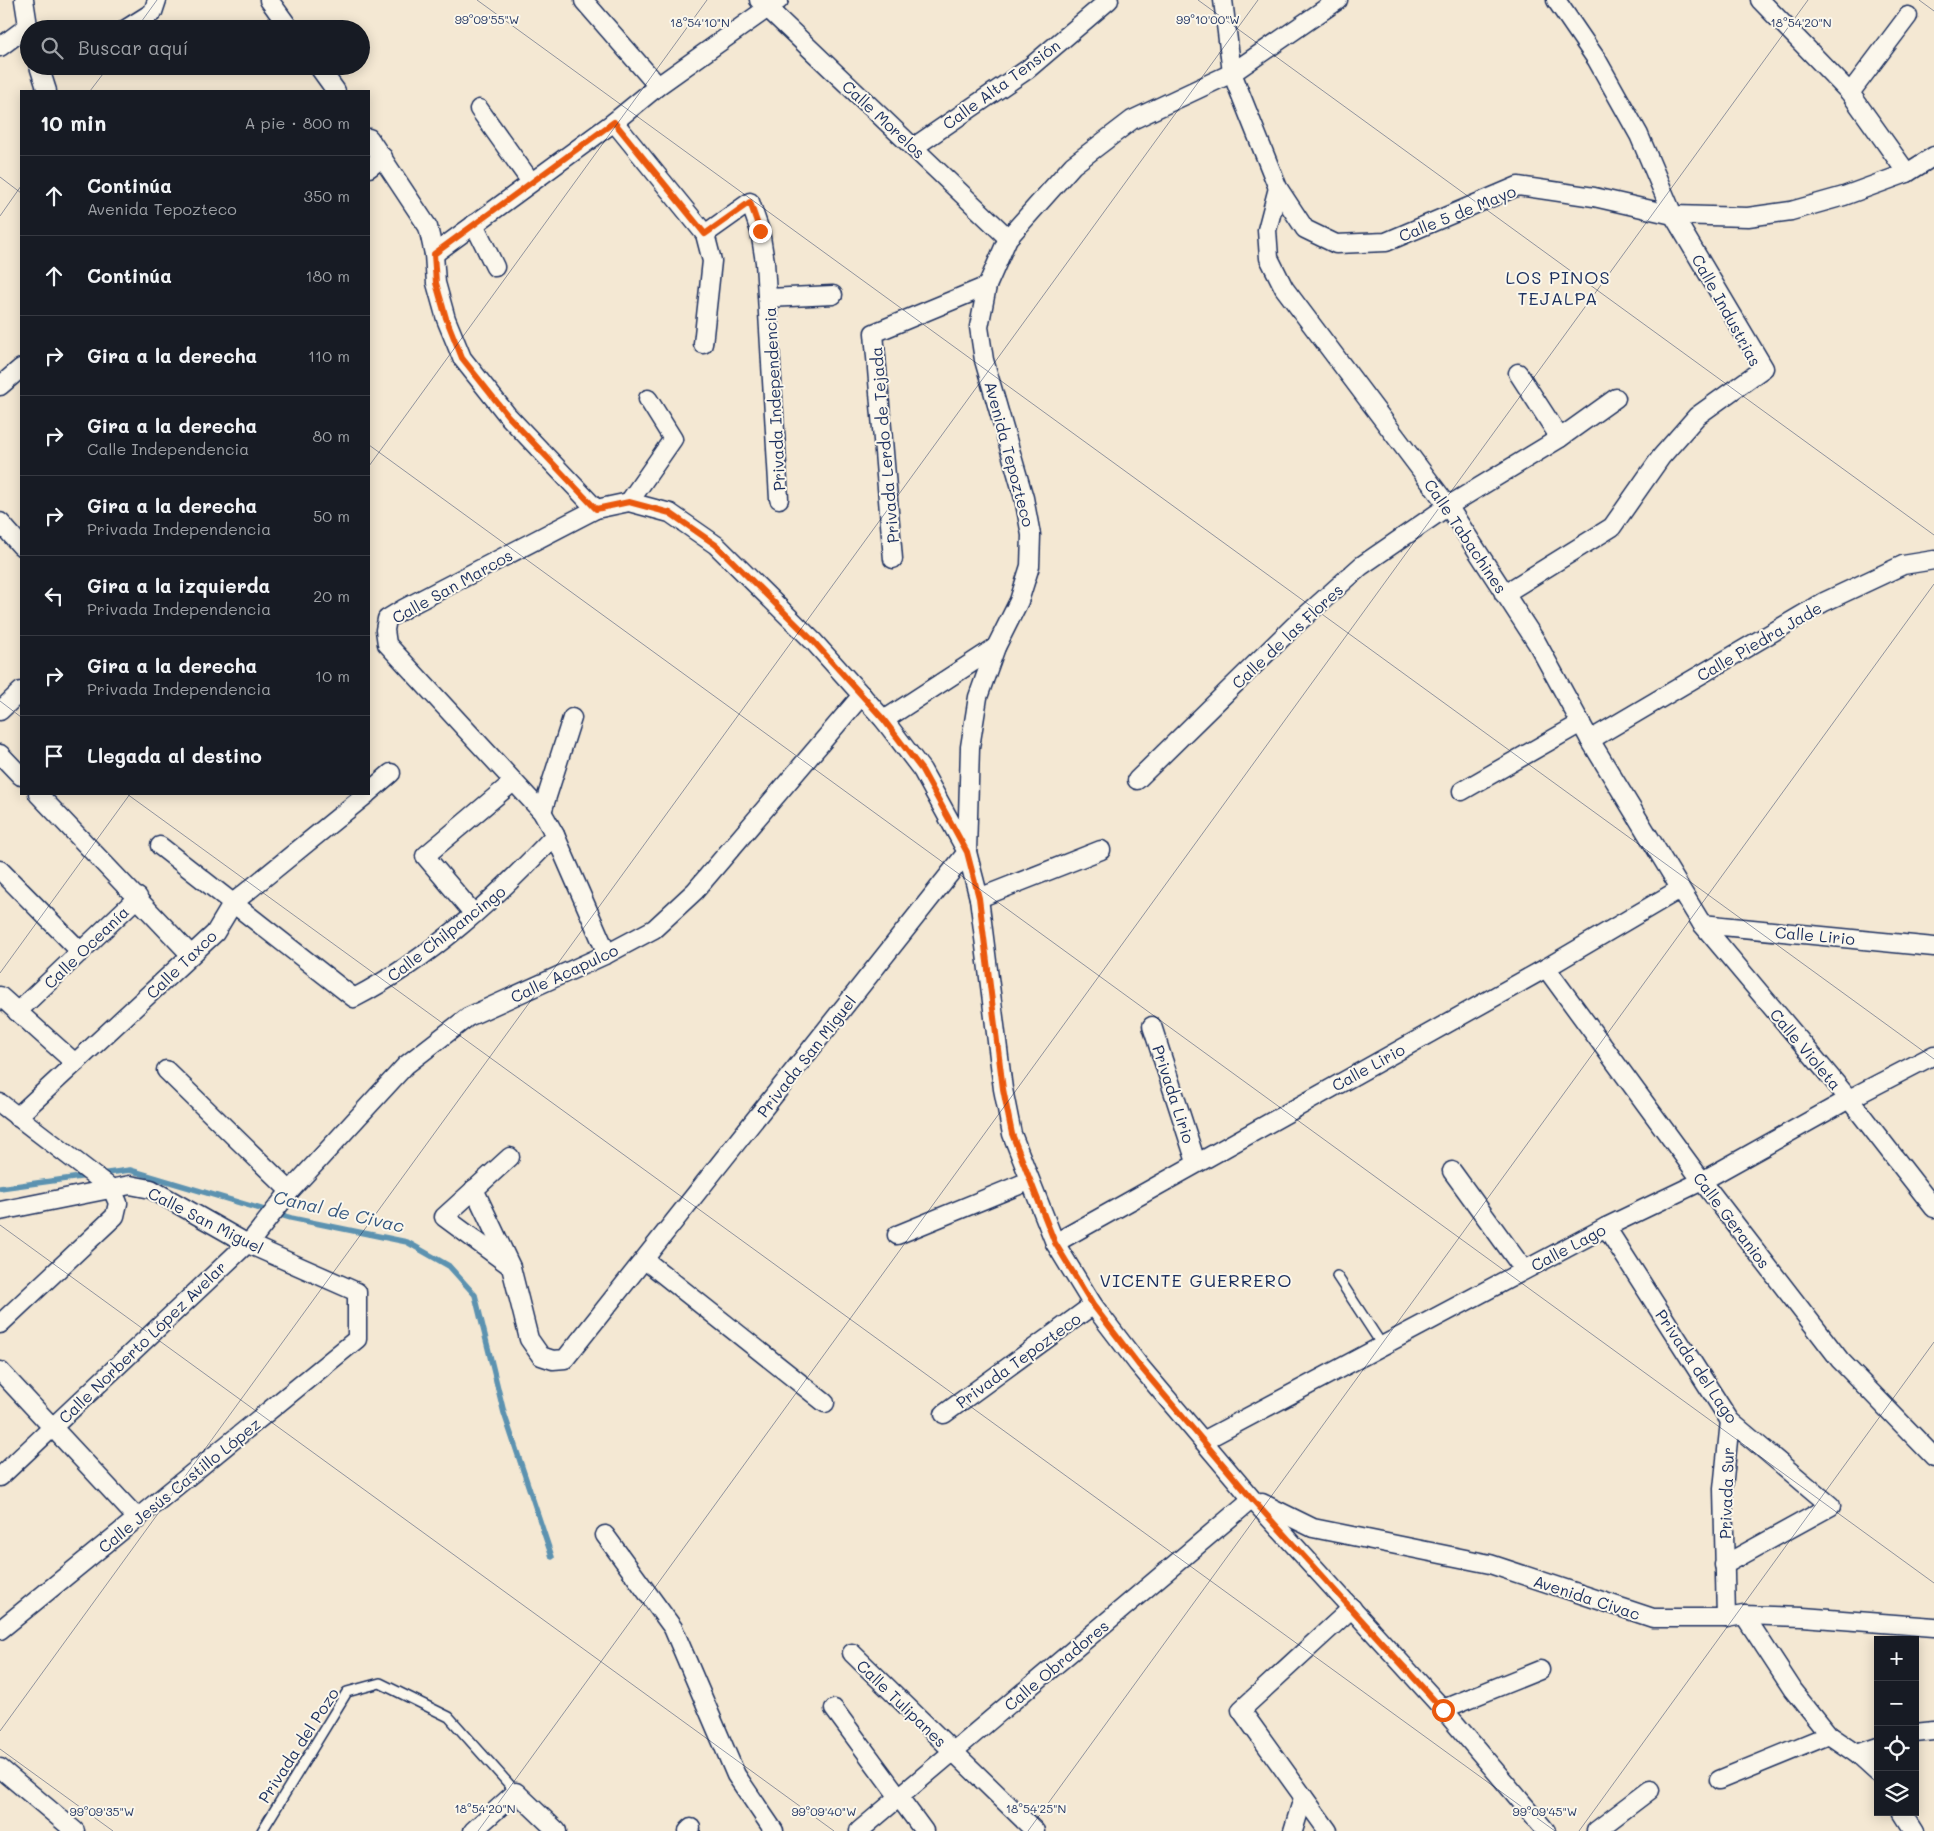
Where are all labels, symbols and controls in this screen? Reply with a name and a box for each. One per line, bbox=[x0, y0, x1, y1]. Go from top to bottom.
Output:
text: 99°09'55"W bbox=[455, 11, 519, 27]
text: 99°10'00"W bbox=[1176, 11, 1240, 27]
text: 18°54'10"N bbox=[670, 14, 730, 30]
text: 18°54'20"N bbox=[1770, 14, 1832, 30]
search box bbox=[20, 20, 370, 75]
icon: search bbox=[38, 34, 66, 62]
street label: Calle Alta Tensión bbox=[938, 34, 1064, 134]
text: Buscar aquí bbox=[78, 35, 188, 60]
street label: Calle Morelos bbox=[838, 75, 930, 163]
text: 10 min bbox=[40, 109, 106, 136]
text: A pie · 800 m bbox=[245, 112, 350, 133]
text: Continúa bbox=[87, 173, 172, 198]
street label: Calle 5 de Mayo bbox=[1395, 180, 1519, 246]
icon: ahead bbox=[40, 182, 68, 210]
text: 350 m bbox=[304, 185, 350, 206]
text: Avenida Tepozteco bbox=[87, 198, 237, 219]
route end bbox=[749, 220, 772, 243]
street label: Calle Industrias bbox=[1688, 250, 1766, 370]
icon: ahead bbox=[40, 262, 68, 290]
text: Continúa bbox=[87, 263, 172, 288]
text: 180 m bbox=[305, 265, 350, 286]
district label: LOS PINOS TEJALPA bbox=[1505, 265, 1611, 310]
street label: Privada Independencia bbox=[759, 306, 789, 491]
icon: right bbox=[40, 342, 68, 370]
text: Gira a la derecha bbox=[87, 343, 257, 368]
text: 110 m bbox=[308, 345, 350, 366]
street label: Privada Lerdo de Tejada bbox=[865, 346, 903, 544]
street label: Avenida Tepozteco bbox=[980, 379, 1040, 529]
text: Gira a la derecha bbox=[87, 413, 257, 438]
icon: right bbox=[40, 422, 68, 450]
text: 80 m bbox=[313, 425, 350, 446]
text: Calle Independencia bbox=[87, 438, 249, 459]
street label: Calle Tabachines bbox=[1420, 475, 1512, 597]
text: Gira a la derecha bbox=[87, 493, 257, 518]
icon: right bbox=[40, 502, 68, 530]
text: 50 m bbox=[313, 505, 350, 526]
text: Privada Independencia bbox=[87, 518, 271, 539]
street label: Calle San Marcos bbox=[388, 544, 516, 628]
text: Gira a la izquierda bbox=[87, 573, 270, 598]
street label: Calle de las Flores bbox=[1227, 579, 1347, 693]
icon: left bbox=[40, 582, 68, 610]
text: 20 m bbox=[313, 585, 350, 606]
street label: Calle Piedra Jade bbox=[1693, 597, 1825, 685]
text: Privada Independencia bbox=[87, 598, 271, 619]
text: Gira a la derecha bbox=[87, 653, 257, 678]
icon: right bbox=[40, 662, 68, 690]
text: 10 m bbox=[315, 665, 350, 686]
text: Privada Independencia bbox=[87, 678, 271, 699]
icon: arrive bbox=[40, 742, 68, 770]
text: Llegada al destino bbox=[87, 743, 262, 768]
street label: Calle Chilpancingo bbox=[383, 880, 509, 986]
street label: Calle Oceanía bbox=[39, 901, 133, 993]
street label: Calle Lirio bbox=[1774, 921, 1856, 949]
street label: Calle Taxco bbox=[141, 925, 221, 1003]
street label: Calle Acapulco bbox=[507, 939, 621, 1007]
street label: Privada San Miguel bbox=[752, 991, 860, 1121]
street label: Calle Violeta bbox=[1766, 1004, 1846, 1094]
street label: Calle Lirio bbox=[1328, 1038, 1408, 1096]
street label: Privada Lirio bbox=[1148, 1042, 1200, 1146]
street label: Calle Geranios bbox=[1689, 1168, 1775, 1272]
street label: Calle San Miguel bbox=[145, 1182, 267, 1258]
water label: Canal de Civac bbox=[271, 1184, 407, 1238]
street label: Calle Lago bbox=[1527, 1219, 1609, 1275]
street label: Calle Norberto López Avelar bbox=[54, 1256, 230, 1428]
district label: VICENTE GUERRERO bbox=[1100, 1268, 1292, 1292]
street label: Privada del Lago bbox=[1651, 1305, 1743, 1427]
street label: Privada Tepozteco bbox=[951, 1308, 1085, 1412]
street label: Calle Jesús Castillo López bbox=[94, 1413, 265, 1557]
street label: Privada Sur bbox=[1714, 1447, 1738, 1539]
street label: Avenida Civac bbox=[1531, 1570, 1643, 1624]
street label: Calle Obradores bbox=[999, 1615, 1113, 1715]
map controls bbox=[1874, 1636, 1919, 1816]
button: + bbox=[1874, 1636, 1919, 1681]
street label: Calle Tulipanes bbox=[852, 1655, 952, 1751]
button: − bbox=[1874, 1681, 1919, 1726]
street label: Privada del Pozo bbox=[253, 1683, 343, 1807]
route start bbox=[1432, 1699, 1455, 1722]
button: locate bbox=[1874, 1726, 1919, 1771]
button: layers bbox=[1874, 1771, 1919, 1816]
text: 18°54'20"N bbox=[454, 1800, 516, 1816]
text: 18°54'25"N bbox=[1006, 1800, 1066, 1816]
text: 99°09'35"W bbox=[70, 1803, 134, 1819]
text: 99°09'40"W bbox=[791, 1803, 857, 1819]
text: 99°09'45"W bbox=[1513, 1803, 1577, 1819]

